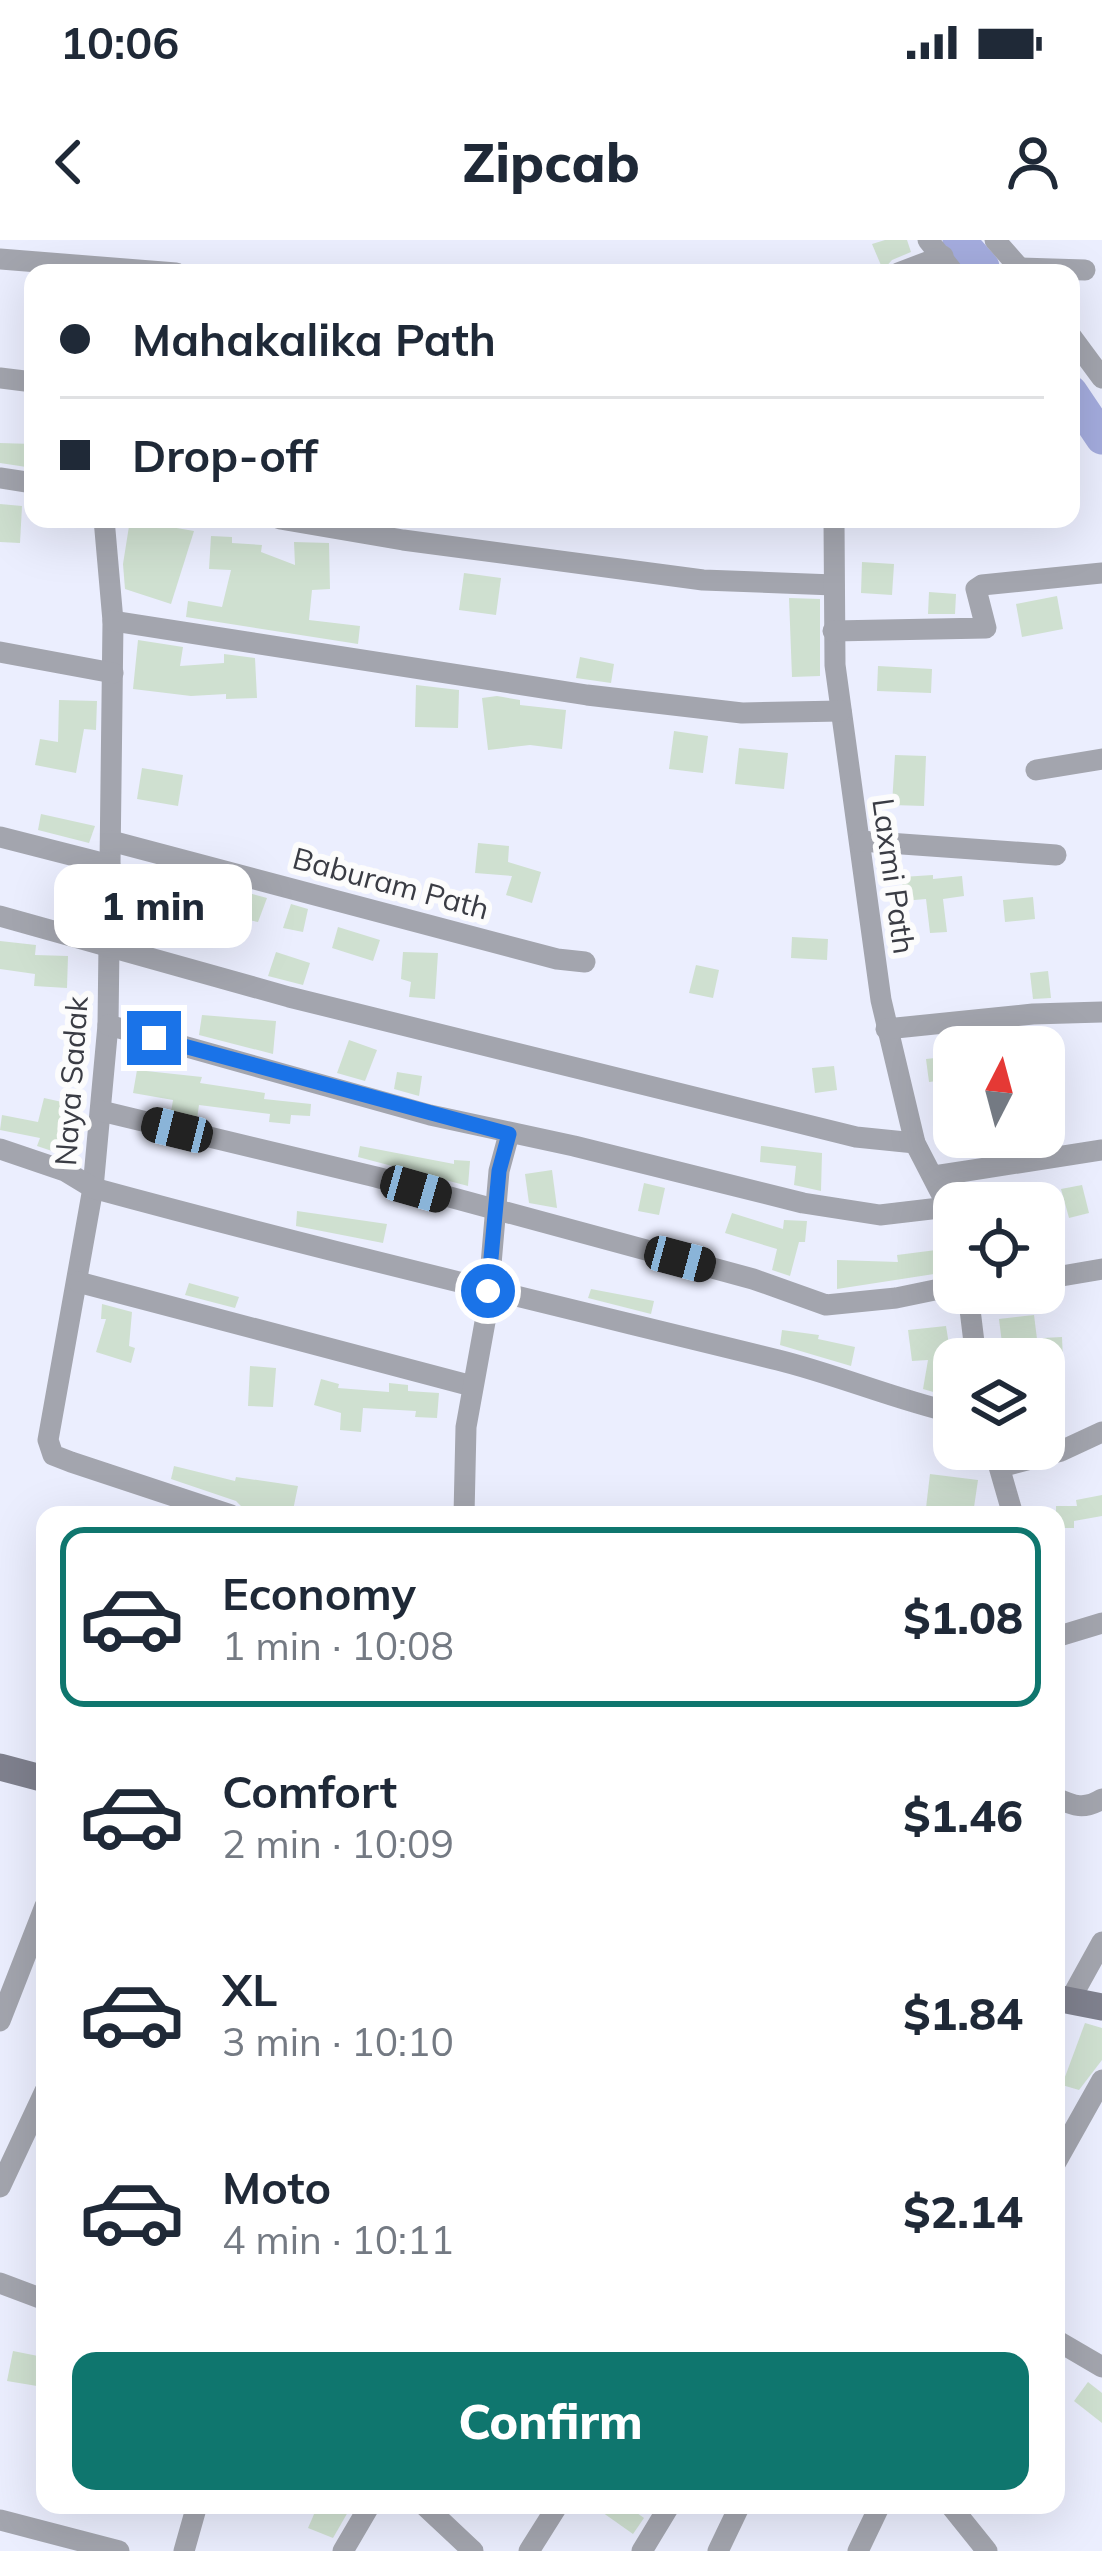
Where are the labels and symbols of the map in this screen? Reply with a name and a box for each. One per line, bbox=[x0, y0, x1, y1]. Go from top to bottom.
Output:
street label: Laxmi Path bbox=[864, 796, 924, 956]
street label: Baburam Path bbox=[289, 839, 493, 927]
callout: 1 min bbox=[55, 864, 253, 948]
street label: Naya Sadak bbox=[46, 994, 96, 1167]
route end bbox=[127, 1011, 181, 1065]
north arrow bbox=[933, 1026, 1065, 1158]
car bbox=[138, 1104, 216, 1156]
car bbox=[376, 1162, 456, 1216]
car bbox=[641, 1232, 719, 1286]
route start bbox=[461, 1264, 515, 1318]

